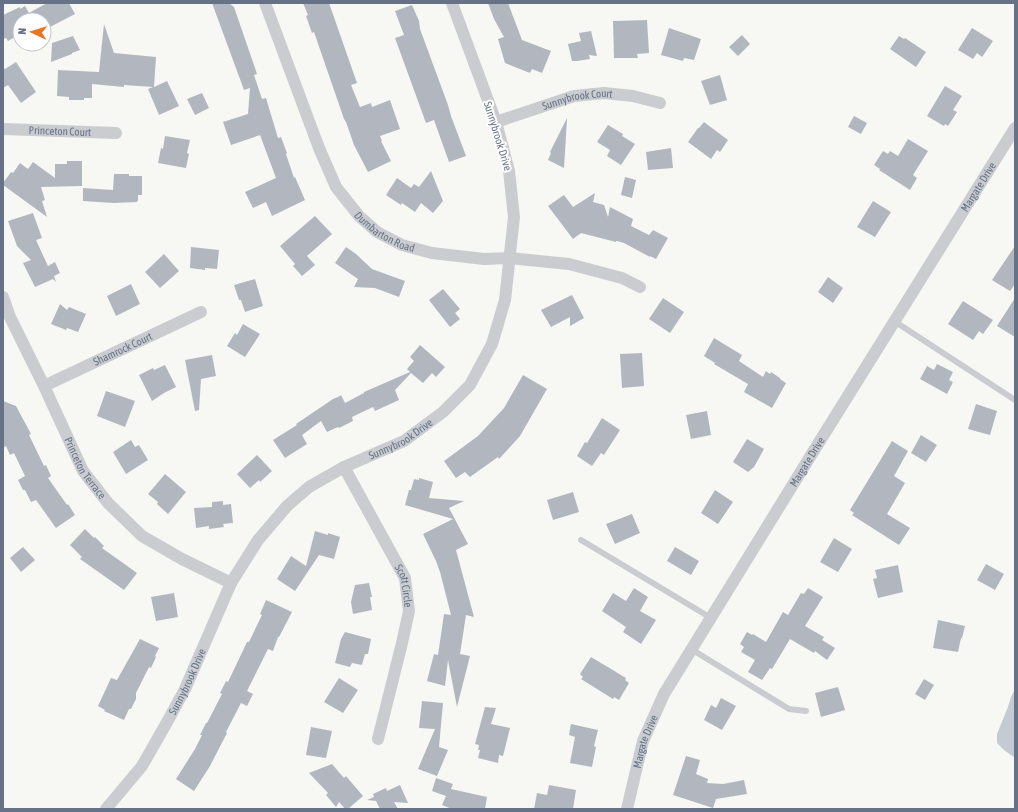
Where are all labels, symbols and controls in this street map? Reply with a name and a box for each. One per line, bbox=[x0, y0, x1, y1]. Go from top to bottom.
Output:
north arrow bbox=[12, 12, 52, 52]
text: N bbox=[16, 28, 28, 35]
street label: Sunnybrook Court bbox=[541, 87, 613, 112]
street label: Sunnybrook Drive bbox=[482, 100, 514, 172]
street label: Princeton Court bbox=[29, 124, 91, 138]
street label: Margate Drive bbox=[958, 160, 998, 214]
street label: Dumbarton Road bbox=[352, 209, 416, 254]
street label: Shamrock Court bbox=[91, 330, 154, 368]
street label: Sunnybrook Drive bbox=[367, 416, 435, 462]
street label: Princeton Terrace bbox=[62, 435, 108, 501]
street label: Margate Drive bbox=[787, 435, 827, 489]
street label: Scott Circle bbox=[393, 562, 415, 608]
street label: Sunnybrook Drive bbox=[166, 647, 208, 717]
street label: Margate Drive bbox=[631, 713, 660, 770]

